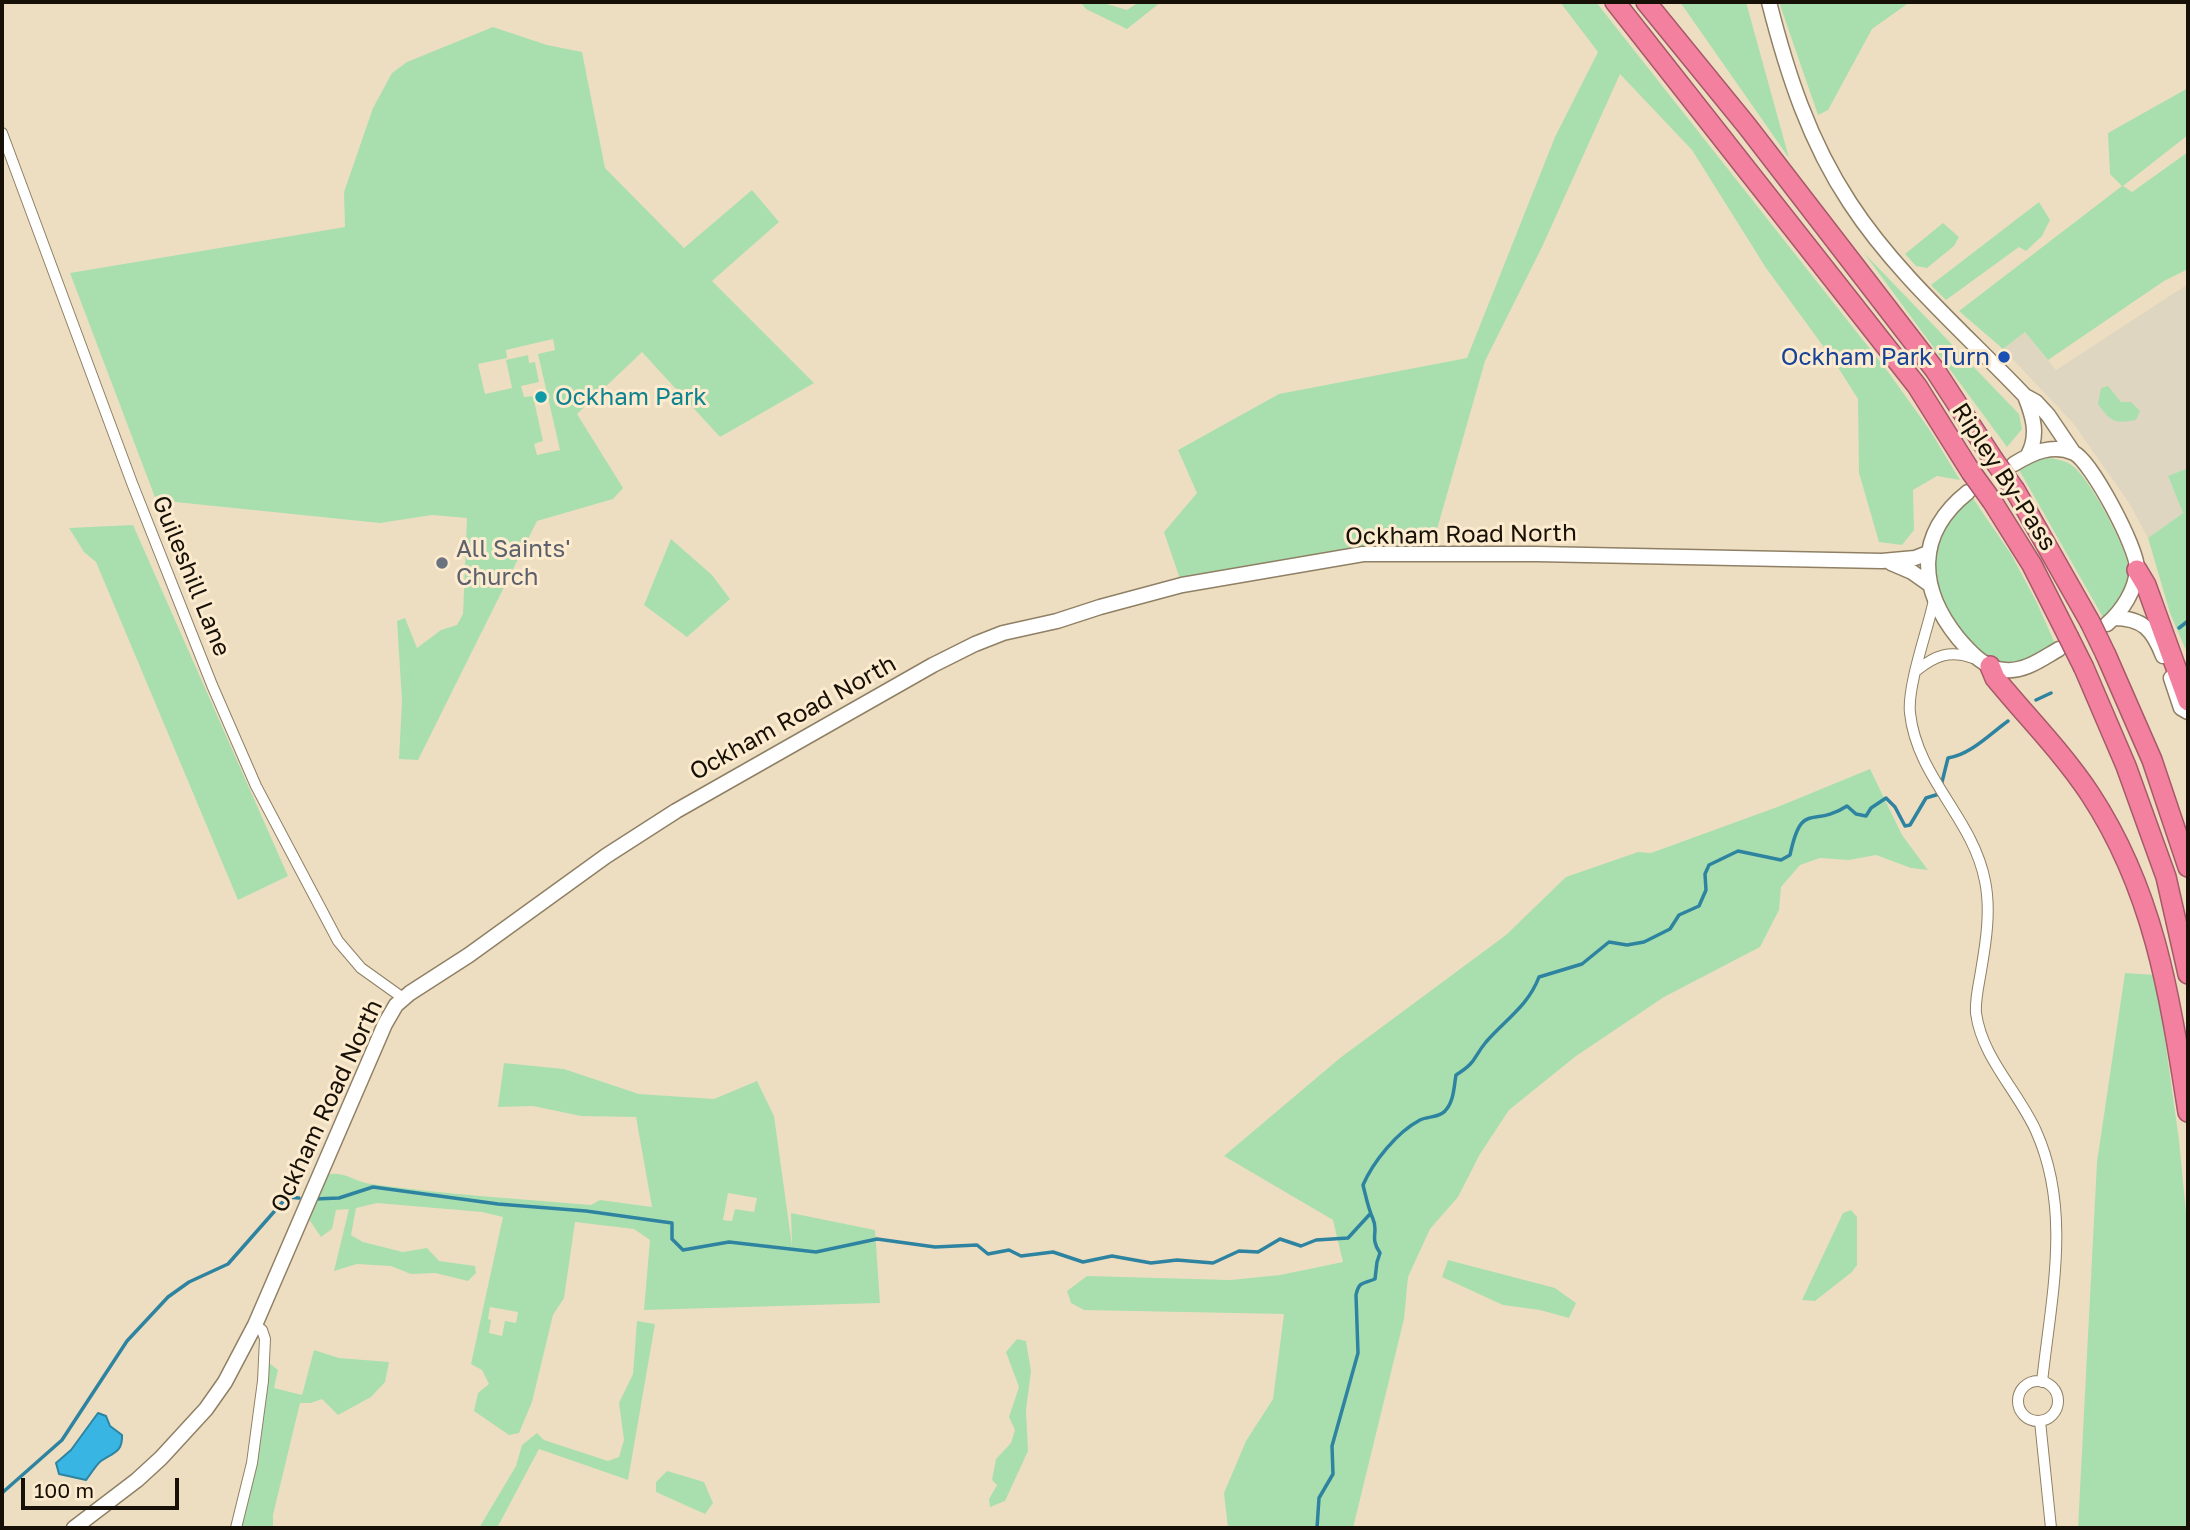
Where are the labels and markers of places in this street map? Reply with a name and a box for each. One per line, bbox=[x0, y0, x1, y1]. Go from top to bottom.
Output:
place label: Ockham Park Turn bbox=[1781, 343, 1990, 371]
marker: Ockham Park Turn bbox=[1996, 349, 2012, 365]
place label: Ockham Park bbox=[555, 383, 707, 411]
marker: Ockham Park bbox=[533, 389, 549, 405]
place label: All Saints' Church bbox=[456, 535, 570, 591]
marker: All Saints' Church bbox=[434, 555, 450, 571]

